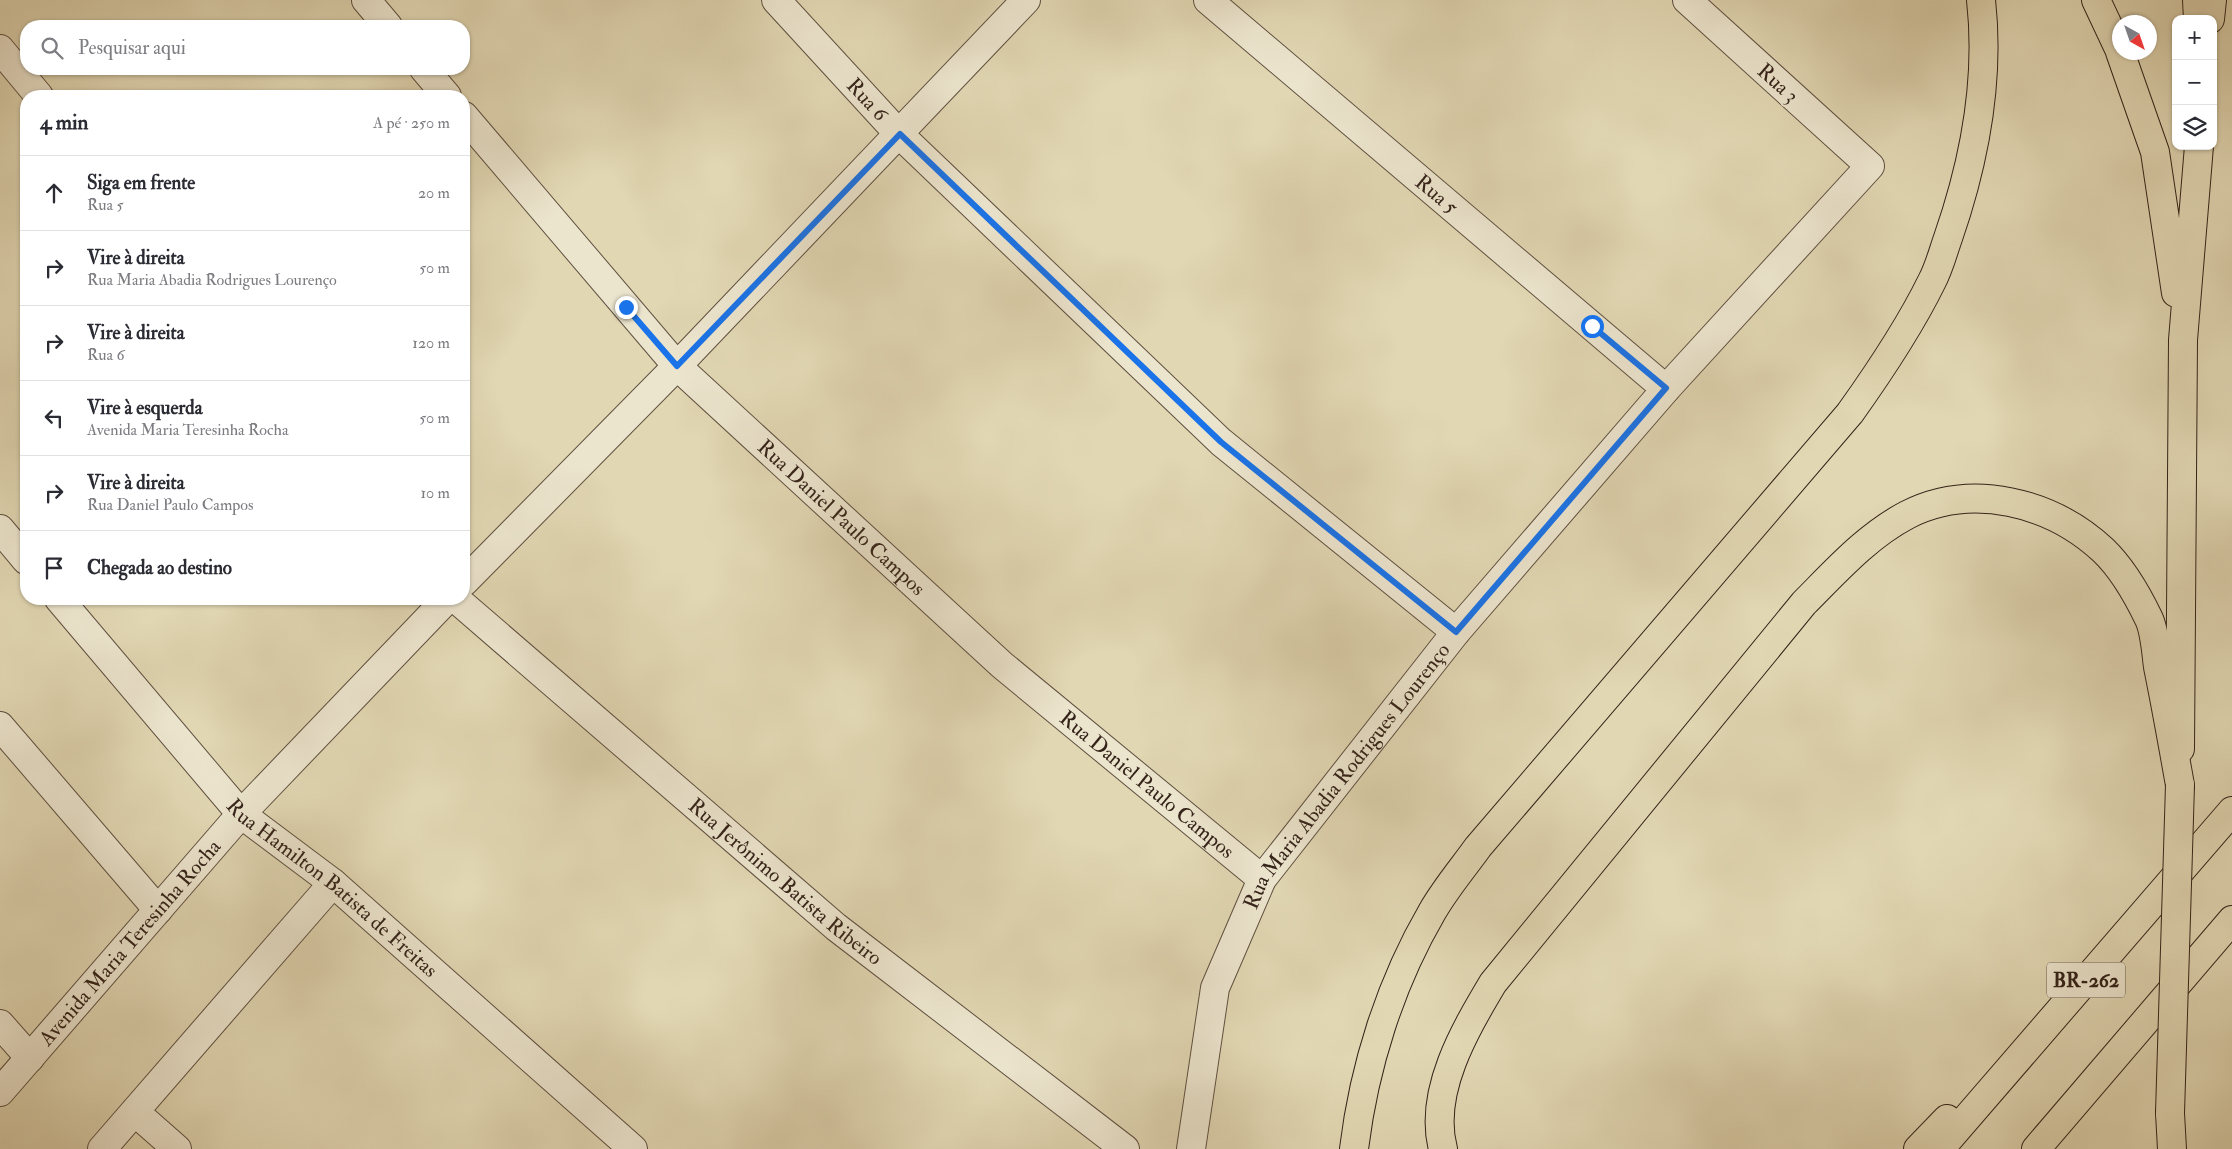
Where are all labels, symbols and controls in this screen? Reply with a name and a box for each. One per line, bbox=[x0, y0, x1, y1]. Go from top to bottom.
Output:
north arrow bbox=[2112, 15, 2157, 60]
map controls bbox=[2172, 15, 2217, 150]
button: + bbox=[2172, 15, 2217, 60]
search box bbox=[20, 20, 470, 75]
icon: search bbox=[38, 34, 66, 62]
text: Pesquisar aqui bbox=[78, 36, 186, 60]
street label: Rua 3 bbox=[1751, 58, 1804, 109]
button: − bbox=[2172, 60, 2217, 105]
street label: Rua 6 bbox=[840, 72, 895, 128]
button: layers bbox=[2172, 105, 2217, 150]
text: 4 min bbox=[40, 109, 88, 136]
text: A pé · 250 m bbox=[373, 113, 450, 133]
street label: Rua 5 bbox=[1409, 169, 1464, 221]
text: Siga em frente bbox=[87, 171, 195, 195]
icon: ahead bbox=[40, 179, 68, 207]
text: 20 m bbox=[418, 183, 450, 203]
text: Rua 5 bbox=[87, 195, 124, 215]
text: Vire à direita bbox=[87, 246, 184, 270]
icon: right bbox=[40, 254, 68, 282]
text: 50 m bbox=[419, 258, 450, 278]
text: Rua Maria Abadia Rodrigues Lourenço bbox=[87, 270, 337, 290]
route end bbox=[615, 296, 638, 319]
route start bbox=[1581, 315, 1604, 338]
text: Vire à direita bbox=[87, 321, 184, 345]
icon: right bbox=[40, 329, 68, 357]
text: 120 m bbox=[412, 333, 450, 353]
text: Rua 6 bbox=[87, 345, 125, 365]
text: Vire à esquerda bbox=[87, 396, 202, 420]
icon: left bbox=[40, 404, 68, 432]
text: 50 m bbox=[419, 408, 450, 428]
text: Avenida Maria Teresinha Rocha bbox=[87, 420, 288, 440]
street label: Rua Daniel Paulo Campos bbox=[752, 434, 931, 602]
text: Vire à direita bbox=[87, 471, 184, 495]
icon: right bbox=[40, 479, 68, 507]
text: 10 m bbox=[420, 483, 450, 503]
text: Rua Daniel Paulo Campos bbox=[87, 495, 254, 515]
icon: arrive bbox=[40, 554, 68, 582]
text: Chegada ao destino bbox=[87, 556, 232, 580]
street label: Rua Maria Abadia Rodrigues Lourenço bbox=[1238, 638, 1456, 913]
street label: Rua Daniel Paulo Campos bbox=[1054, 705, 1240, 865]
street label: Rua Jerônimo Batista Ribeiro bbox=[682, 792, 887, 972]
street label: Rua Hamilton Batista de Freitas bbox=[220, 793, 443, 983]
street label: Avenida Maria Teresinha Rocha bbox=[33, 834, 227, 1052]
road number: BR-262 bbox=[2047, 962, 2125, 998]

